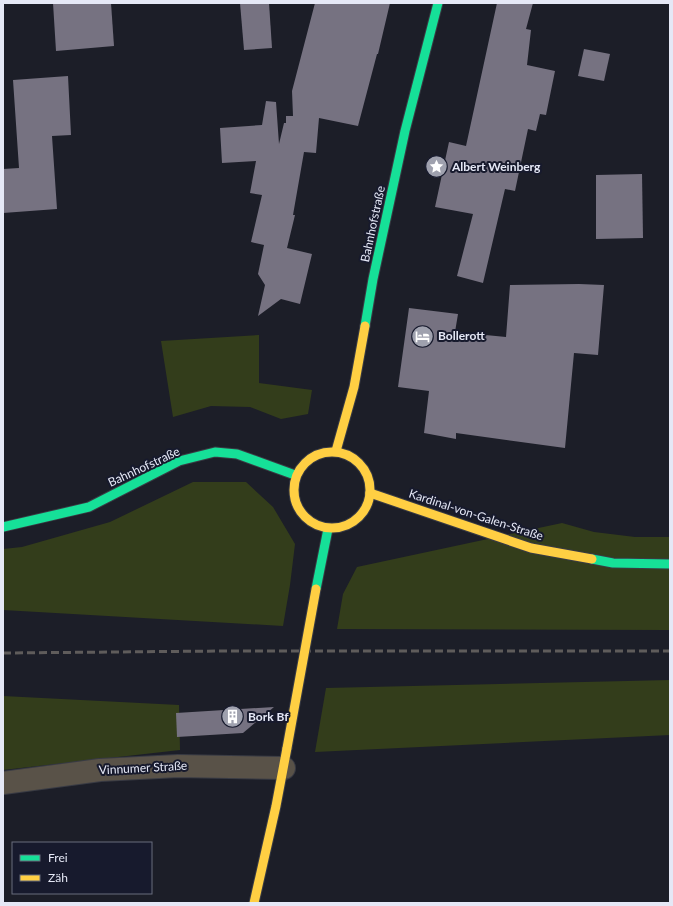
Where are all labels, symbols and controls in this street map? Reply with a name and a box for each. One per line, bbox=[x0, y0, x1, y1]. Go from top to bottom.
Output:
place icon: Albert Weinberg bbox=[423, 154, 449, 180]
place label: Albert Weinberg bbox=[451, 159, 541, 174]
street label: Bahnhofstraße bbox=[357, 184, 388, 263]
hotel icon: Bollerott bbox=[409, 323, 435, 349]
place label: Bollerott bbox=[438, 328, 485, 343]
street label: Bahnhofstraße bbox=[105, 443, 182, 490]
street label: Kardinal-von-Galen-Straße bbox=[407, 486, 545, 543]
building icon: Bork Bf bbox=[219, 704, 245, 730]
place label: Bork Bf bbox=[248, 709, 289, 724]
street label: Vinnumer Straße bbox=[98, 758, 188, 777]
legend bbox=[12, 842, 152, 894]
text: Frei bbox=[48, 850, 68, 865]
text: Zäh bbox=[48, 870, 68, 885]

